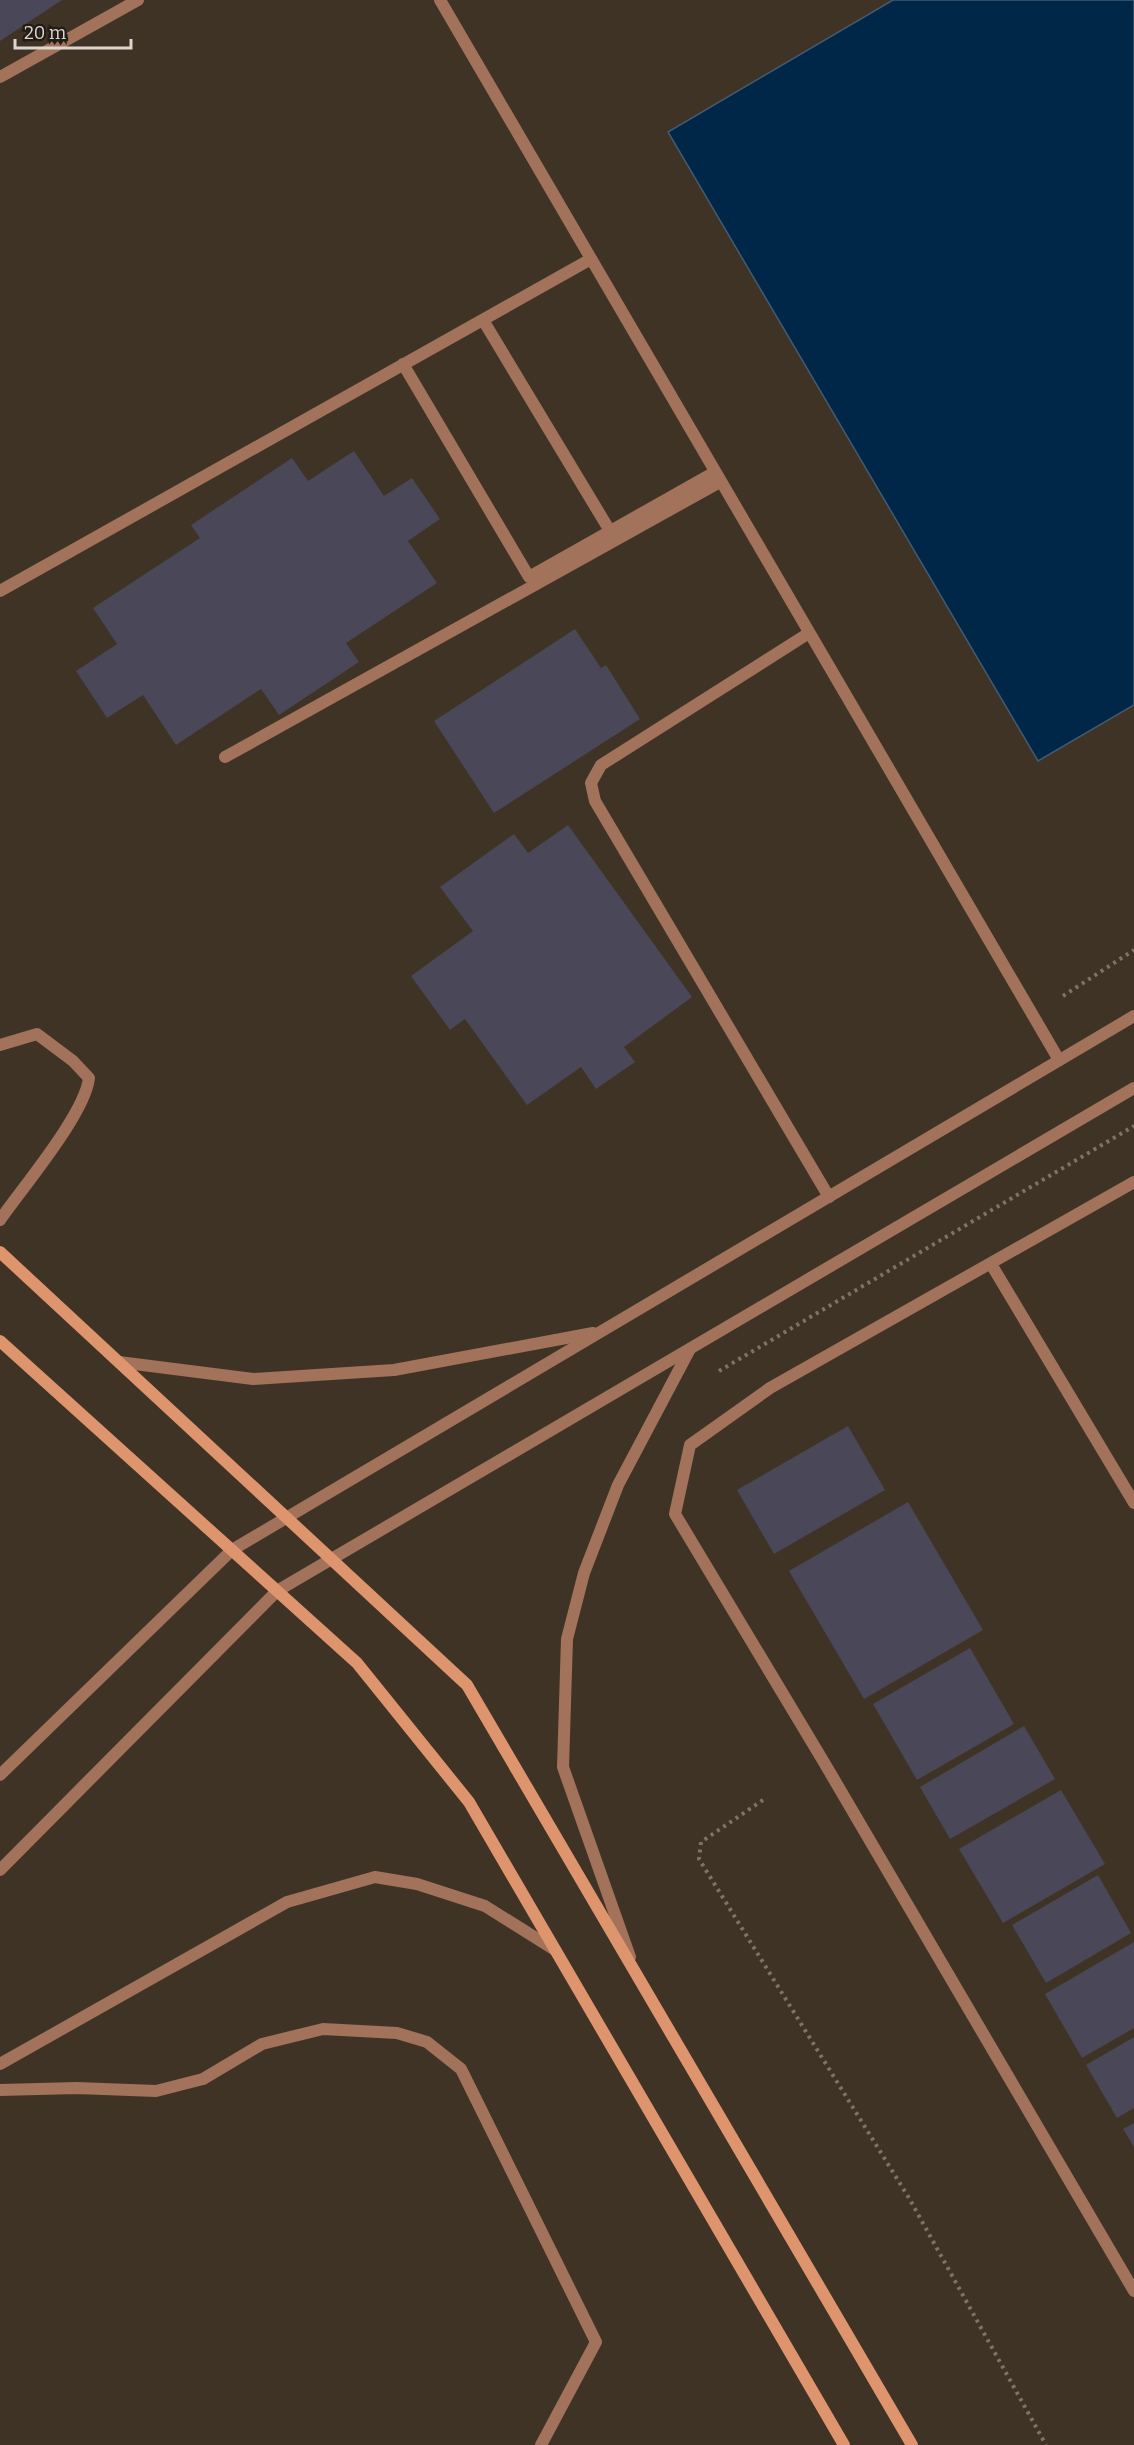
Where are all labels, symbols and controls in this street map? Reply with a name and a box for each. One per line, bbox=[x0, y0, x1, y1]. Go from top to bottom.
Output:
scale bar bbox=[15, 12, 130, 50]
text: 20 m bbox=[24, 22, 66, 44]

